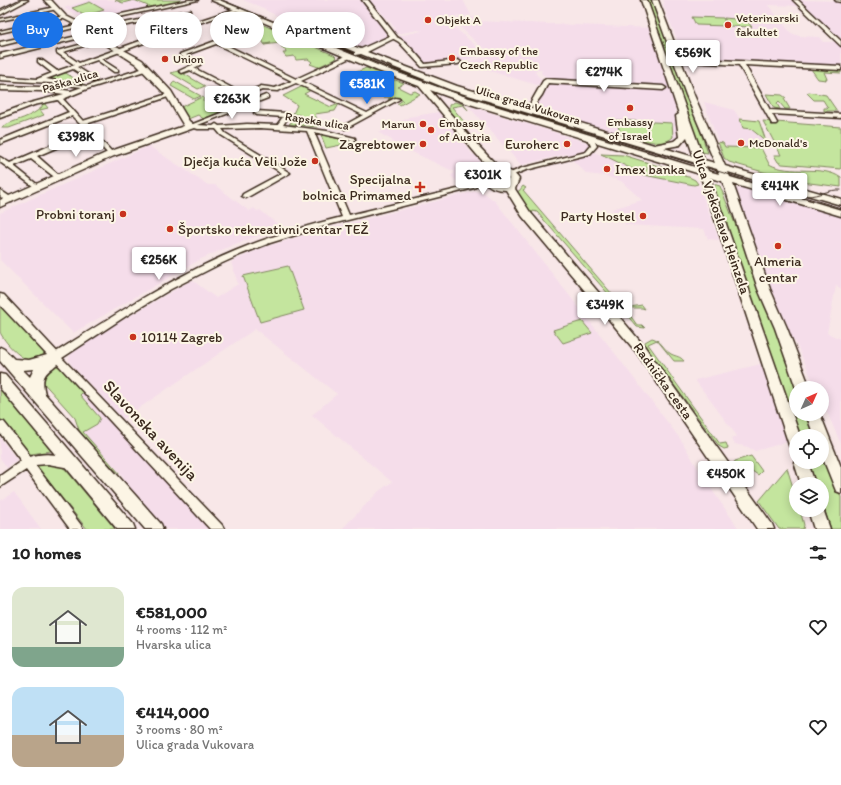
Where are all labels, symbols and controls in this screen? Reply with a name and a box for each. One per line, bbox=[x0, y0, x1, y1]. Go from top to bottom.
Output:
place label: Veterinarski fakultet bbox=[736, 11, 799, 39]
chip: Buy bbox=[12, 12, 63, 48]
chip: Rent bbox=[71, 12, 127, 48]
chip: Filters bbox=[135, 12, 202, 48]
chip: New bbox=[210, 12, 264, 48]
chip: Apartment bbox=[272, 12, 365, 48]
place label: Objekt A bbox=[436, 13, 481, 27]
marker: Objekt A bbox=[423, 15, 433, 25]
marker: Veterinarski fakultet bbox=[723, 20, 733, 30]
pin: €569K bbox=[665, 40, 721, 74]
place label: Embassy of the Czech Republic bbox=[460, 44, 538, 72]
text: €569K bbox=[675, 45, 711, 60]
place label: Union bbox=[173, 52, 204, 66]
marker: Embassy of the Czech Republic bbox=[447, 53, 457, 63]
marker: Union bbox=[160, 54, 170, 64]
pin: €274K bbox=[576, 59, 632, 93]
text: €274K bbox=[586, 64, 622, 79]
street label: Paška ulica bbox=[40, 66, 100, 96]
pin: €581K bbox=[339, 71, 395, 105]
text: €581K bbox=[349, 76, 385, 91]
street label: Ulica grada Vukovara bbox=[474, 82, 582, 128]
pin: €263K bbox=[204, 86, 260, 120]
text: €263K bbox=[214, 91, 250, 106]
marker: Embassy of Israel bbox=[625, 103, 635, 113]
street label: Rapska ulica bbox=[284, 109, 350, 133]
place label: Embassy of Israel bbox=[607, 115, 653, 143]
place label: Embassy of Austria bbox=[439, 116, 491, 144]
place label: Marun bbox=[382, 117, 416, 131]
marker: Marun bbox=[418, 119, 428, 129]
pin: €398K bbox=[48, 124, 104, 158]
marker: Embassy of Austria bbox=[426, 125, 436, 135]
text: €398K bbox=[58, 129, 94, 144]
place label: Zagrebtower bbox=[339, 136, 415, 153]
place label: Euroherc bbox=[505, 136, 559, 153]
place label: McDonald's bbox=[749, 136, 808, 150]
marker: McDonald's bbox=[736, 138, 746, 148]
marker: Zagrebtower bbox=[418, 139, 428, 149]
marker: Euroherc bbox=[562, 139, 572, 149]
street label: Ulica Vjekoslava Heinzela bbox=[688, 147, 754, 297]
place label: Dječja kuća Veli Jože bbox=[183, 153, 307, 170]
marker: Dječja kuća Veli Jože bbox=[310, 156, 320, 166]
place label: Imex banka bbox=[615, 161, 686, 178]
pin: €301K bbox=[455, 162, 511, 196]
marker: Imex banka bbox=[602, 164, 612, 174]
text: €301K bbox=[465, 167, 501, 182]
place label: Specijalna bolnica Primamed bbox=[303, 171, 412, 204]
pin: €414K bbox=[752, 173, 808, 207]
text: €414K bbox=[761, 178, 799, 193]
marker: Specijalna bolnica Primamed bbox=[414, 181, 426, 193]
place label: Probni toranj bbox=[36, 206, 115, 223]
place label: Party Hostel bbox=[561, 208, 635, 225]
marker: Probni toranj bbox=[118, 209, 128, 219]
marker: Party Hostel bbox=[638, 211, 648, 221]
place label: Športsko rekreativni centar TEŽ bbox=[178, 221, 368, 238]
marker: Športsko rekreativni centar TEŽ bbox=[165, 224, 175, 234]
marker: Almeria centar bbox=[773, 241, 783, 251]
pin: €256K bbox=[131, 247, 187, 281]
text: €256K bbox=[141, 252, 177, 267]
place label: Almeria centar bbox=[754, 253, 802, 286]
pin: €349K bbox=[577, 292, 633, 326]
text: €349K bbox=[586, 297, 624, 312]
place label: 10114 Zagreb bbox=[141, 329, 222, 346]
marker: 10114 Zagreb bbox=[128, 332, 138, 342]
street label: Radnička cesta bbox=[630, 339, 696, 423]
street label: Slavonska avenija bbox=[99, 376, 203, 484]
north arrow bbox=[789, 381, 829, 421]
map controls bbox=[789, 381, 829, 517]
button: locate bbox=[789, 429, 829, 469]
pin: €450K bbox=[698, 461, 754, 495]
text: €450K bbox=[707, 466, 745, 481]
button: layers bbox=[789, 477, 829, 517]
icon: filters bbox=[807, 542, 829, 564]
text: 10 homes bbox=[12, 543, 81, 563]
text: €581,000 bbox=[136, 602, 207, 622]
icon: home bbox=[44, 603, 92, 651]
icon: heart bbox=[807, 616, 829, 638]
text: 4 rooms · 112 m² bbox=[136, 622, 227, 637]
text: Hvarska ulica bbox=[136, 637, 211, 652]
text: €414,000 bbox=[136, 702, 209, 722]
icon: home bbox=[44, 703, 92, 751]
icon: heart bbox=[807, 716, 829, 738]
text: 3 rooms · 80 m² bbox=[136, 722, 223, 737]
text: Ulica grada Vukovara bbox=[136, 737, 254, 752]

